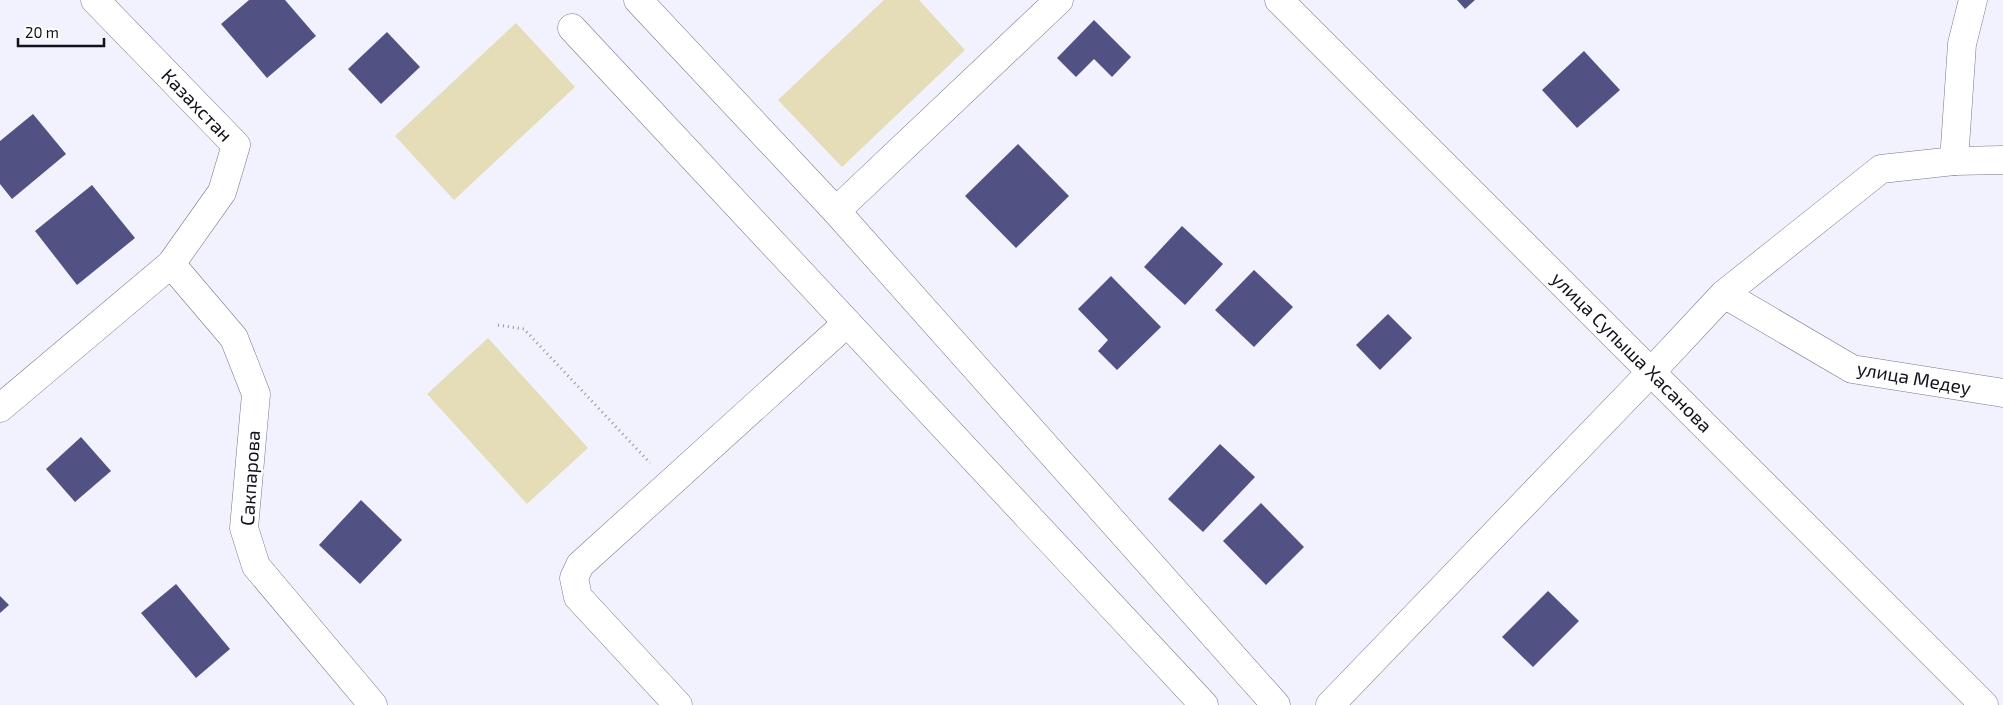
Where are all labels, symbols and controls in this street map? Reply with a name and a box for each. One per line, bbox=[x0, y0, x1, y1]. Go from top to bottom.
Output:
scale bar bbox=[18, 15, 104, 47]
text: 20 m bbox=[25, 23, 59, 41]
street label: Казахстан bbox=[157, 64, 238, 146]
street label: улица Супыша Хасанова bbox=[1547, 267, 1717, 437]
street label: улица Медеу bbox=[1855, 356, 1973, 400]
street label: Сакпарова bbox=[235, 429, 264, 527]

